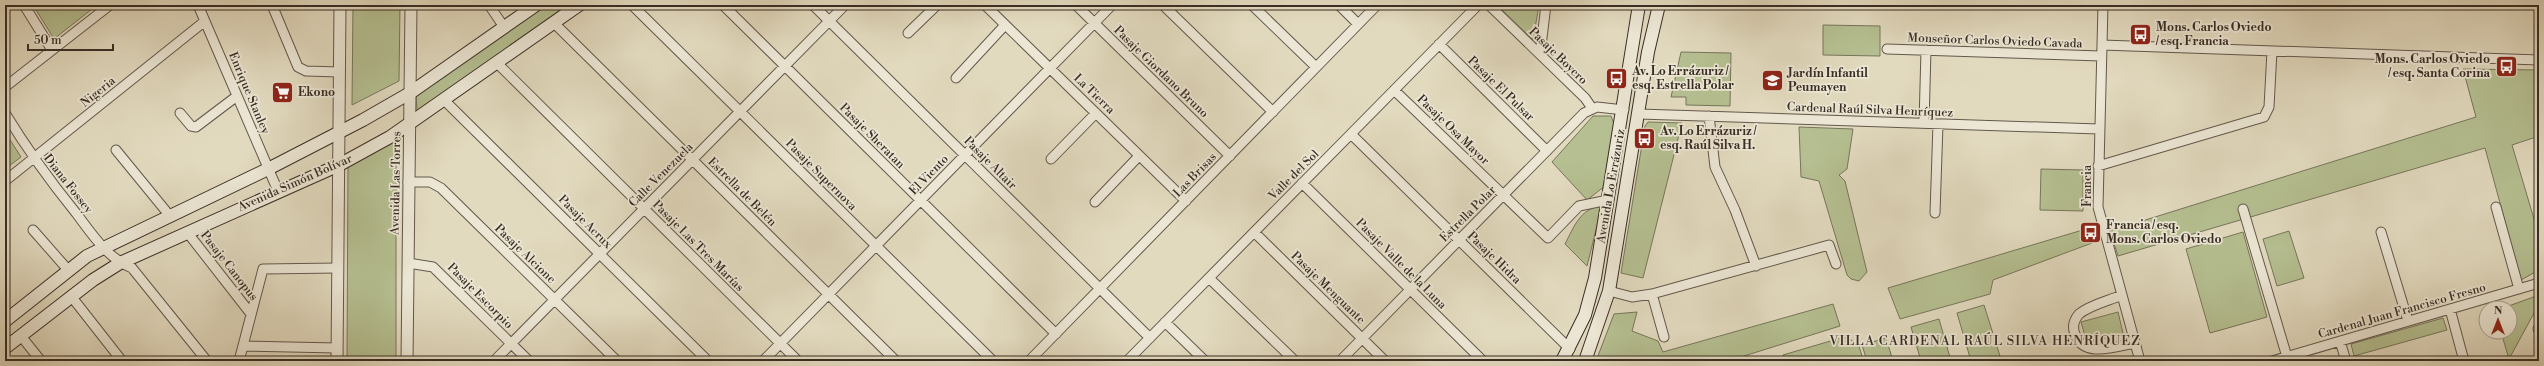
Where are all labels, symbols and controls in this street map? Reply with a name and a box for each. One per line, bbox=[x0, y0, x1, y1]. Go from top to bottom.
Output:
place label: Mons. Carlos Oviedo / esq. Francia bbox=[2155, 20, 2272, 49]
bus stop icon: Mons. Carlos Oviedo / esq. Francia bbox=[2127, 21, 2153, 47]
street label: Pasaje Giordano Bruno bbox=[1110, 23, 1212, 121]
street label: Pasaje Boyero bbox=[1526, 24, 1591, 88]
scale bar bbox=[28, 26, 113, 52]
street label: Monseñor Carlos Oviedo Cavada bbox=[1907, 30, 2084, 52]
text: 50 m bbox=[34, 33, 62, 48]
street label: Enrique Stanley bbox=[225, 50, 273, 136]
place label: Mons. Carlos Oviedo / esq. Santa Corina bbox=[2374, 52, 2490, 81]
street label: Pasaje El Pulsar bbox=[1465, 53, 1537, 125]
bus stop icon: Mons. Carlos Oviedo / esq. Santa Corina bbox=[2493, 53, 2519, 79]
place label: Av. Lo Errázuriz / esq. Estrella Polar bbox=[1631, 64, 1734, 93]
bus stop icon: Av. Lo Errázuriz / esq. Estrella Polar bbox=[1603, 65, 1629, 91]
place label: Jardín Infantil Peumayen bbox=[1786, 66, 1868, 95]
school or university icon: Jardín Infantil Peumayen bbox=[1759, 67, 1785, 93]
street label: La Tierra bbox=[1070, 71, 1118, 118]
street label: Nigeria bbox=[78, 73, 119, 111]
supermarket icon: Ekono bbox=[269, 79, 295, 105]
place label: Ekono bbox=[298, 85, 335, 100]
street label: Pasaje Osa Mayor bbox=[1414, 92, 1492, 168]
street label: Pasaje Sheratan bbox=[836, 100, 908, 172]
street label: Cardenal Raúl Silva Henríquez bbox=[1787, 100, 1954, 120]
place label: Av. Lo Errázuriz / esq. Raúl Silva H. bbox=[1659, 124, 1757, 153]
bus stop icon: Av. Lo Errázuriz / esq. Raúl Silva H. bbox=[1631, 125, 1657, 151]
street label: Avenida Lo Errázuriz bbox=[1593, 127, 1628, 245]
street label: Avenida Las Torres bbox=[388, 131, 404, 236]
street label: Pasaje Altair bbox=[960, 133, 1020, 193]
street label: Pasaje Supernova bbox=[782, 136, 861, 215]
street label: Calle Venezuela bbox=[626, 139, 697, 210]
street label: Valle del Sol bbox=[1265, 146, 1323, 204]
street label: Las Brisas bbox=[1170, 150, 1220, 200]
street label: Diana Fossey bbox=[40, 151, 96, 217]
street label: Avenida Simón Bolívar bbox=[235, 151, 354, 215]
street label: El Viento bbox=[906, 152, 952, 198]
street label: Estrella de Belén bbox=[704, 154, 780, 230]
street label: Francia bbox=[2080, 164, 2095, 207]
street label: Estrella Polar bbox=[1437, 183, 1499, 245]
street label: Pasaje Acrux bbox=[555, 192, 616, 253]
street label: Pasaje Las Tres Marías bbox=[649, 197, 747, 295]
street label: Pasaje Valle de la Luna bbox=[1353, 216, 1450, 313]
place label: Francia / esq. Mons. Carlos Oviedo bbox=[2106, 218, 2222, 247]
bus stop icon: Francia / esq. Mons. Carlos Oviedo bbox=[2077, 219, 2103, 245]
street label: Pasaje Alcione bbox=[491, 221, 559, 287]
street label: Pasaje Canopus bbox=[197, 228, 261, 304]
street label: Pasaje Hidra bbox=[1464, 229, 1525, 288]
street label: Pasaje Menguante bbox=[1288, 249, 1368, 327]
street label: Pasaje Escorpio bbox=[444, 260, 516, 332]
street label: Cardenal Juan Francisco Fresno bbox=[2316, 280, 2488, 342]
north arrow bbox=[2478, 300, 2518, 340]
text: N bbox=[2494, 304, 2503, 318]
district label: VILLA CARDENAL RAÚL SILVA HENRÍQUEZ bbox=[1828, 332, 2141, 349]

